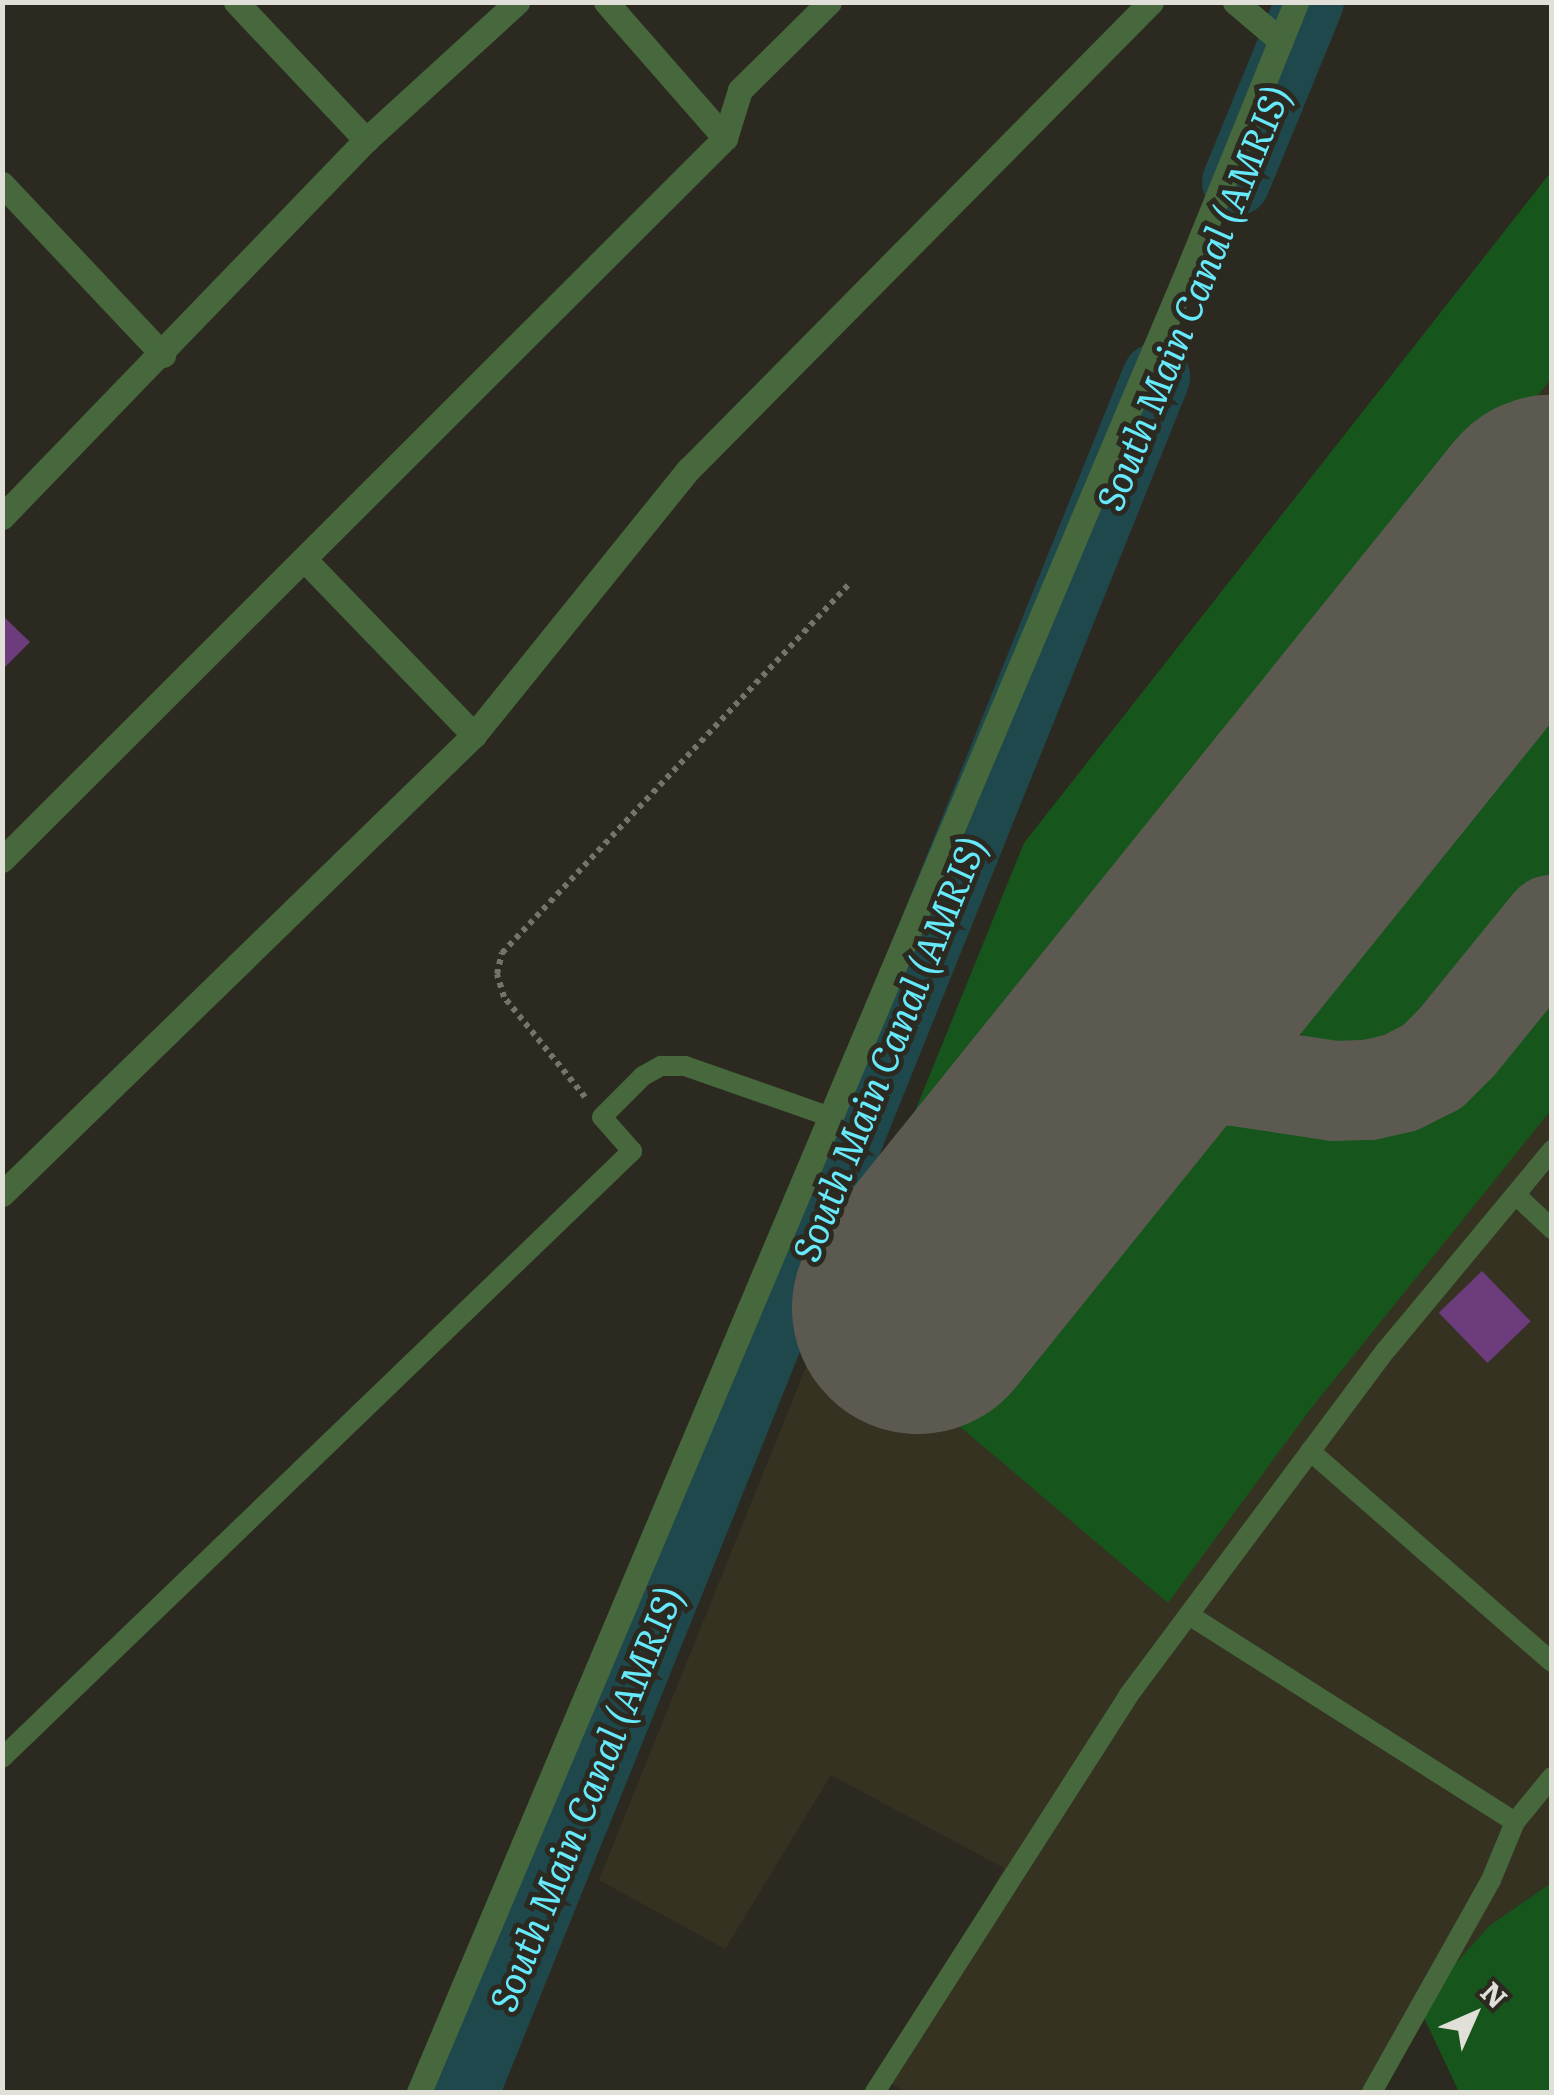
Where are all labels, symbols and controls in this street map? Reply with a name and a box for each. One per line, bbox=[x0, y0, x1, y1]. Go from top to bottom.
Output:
water label: South Main Canal (AMRIS) bbox=[1085, 78, 1297, 516]
water label: South Main Canal (AMRIS) bbox=[781, 829, 993, 1267]
water label: South Main Canal (AMRIS) bbox=[478, 1579, 690, 2017]
north arrow bbox=[1424, 1965, 1524, 2065]
text: N bbox=[1472, 1971, 1518, 2017]

